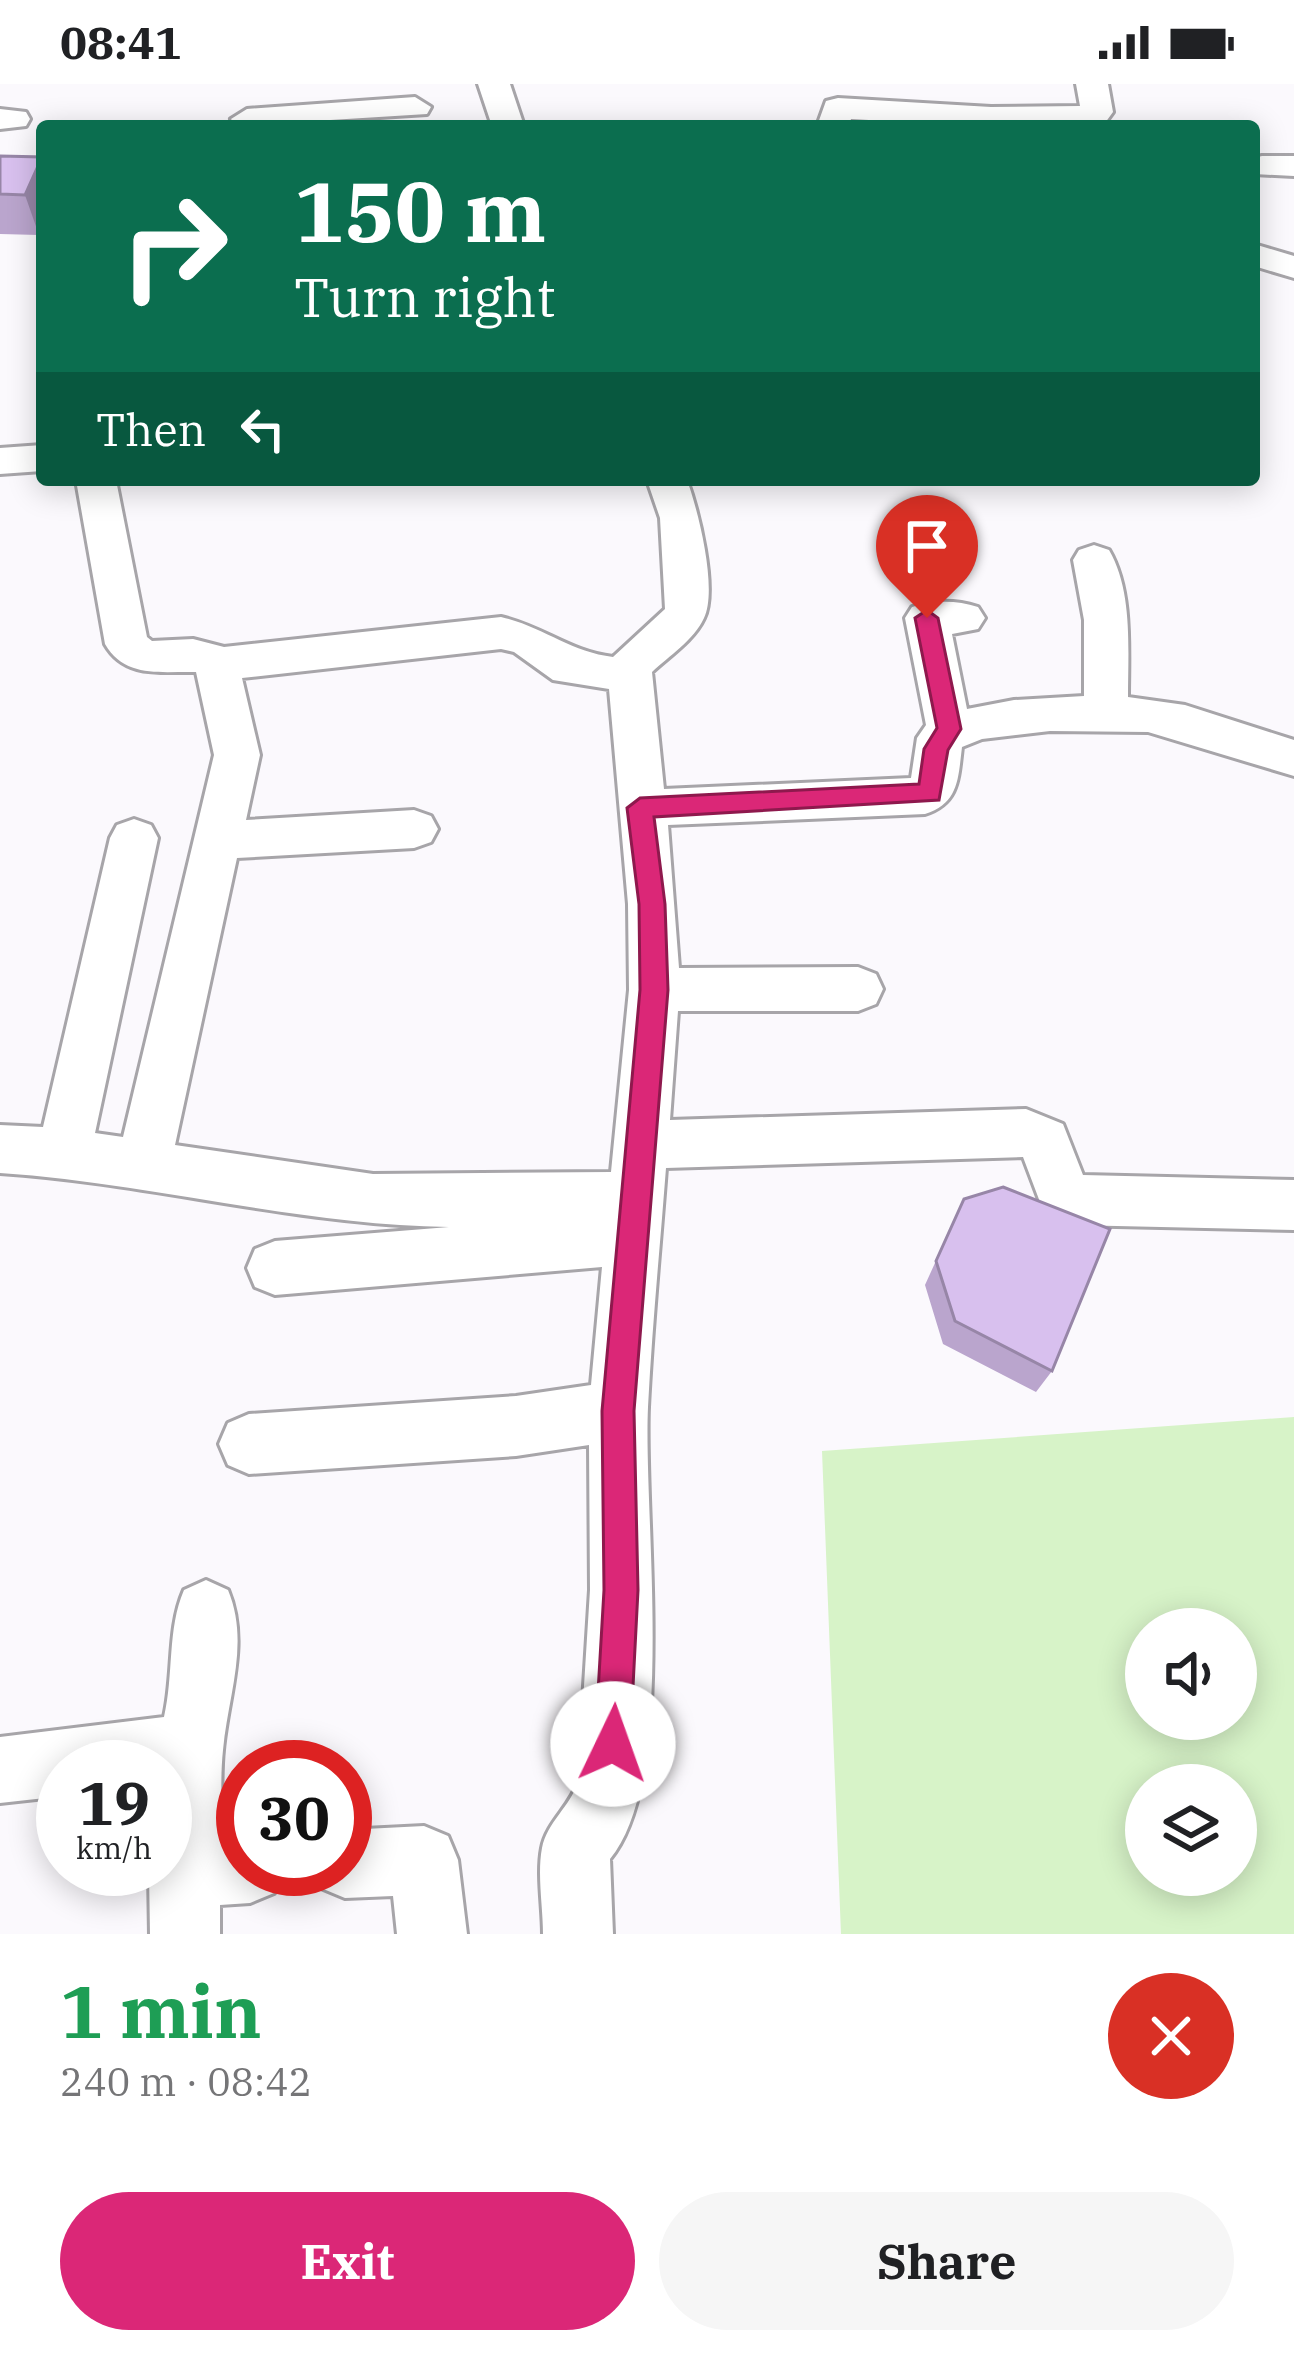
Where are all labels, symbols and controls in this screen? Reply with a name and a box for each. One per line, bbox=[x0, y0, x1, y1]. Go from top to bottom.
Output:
text: 08:41 bbox=[60, 13, 182, 71]
text: 150 m bbox=[294, 156, 546, 265]
icon: right bbox=[96, 168, 252, 324]
text: Turn right bbox=[294, 262, 556, 332]
icon: left bbox=[230, 396, 296, 462]
text: Then bbox=[96, 400, 206, 458]
pin bbox=[876, 495, 978, 618]
icon: arrive bbox=[894, 513, 960, 579]
map controls bbox=[1125, 1608, 1257, 1896]
button: sound bbox=[1125, 1608, 1257, 1740]
position arrow bbox=[550, 1681, 676, 1807]
speed limit sign: 30 bbox=[216, 1740, 372, 1896]
text: 19 bbox=[78, 1763, 150, 1842]
button: layers bbox=[1125, 1764, 1257, 1896]
text: km/h bbox=[76, 1828, 152, 1867]
text: 1 min bbox=[60, 1964, 262, 2058]
button: close bbox=[1108, 1973, 1234, 2099]
text: 240 m · 08:42 bbox=[60, 2056, 312, 2107]
button: Exit bbox=[60, 2192, 635, 2330]
button: Share bbox=[659, 2192, 1234, 2330]

